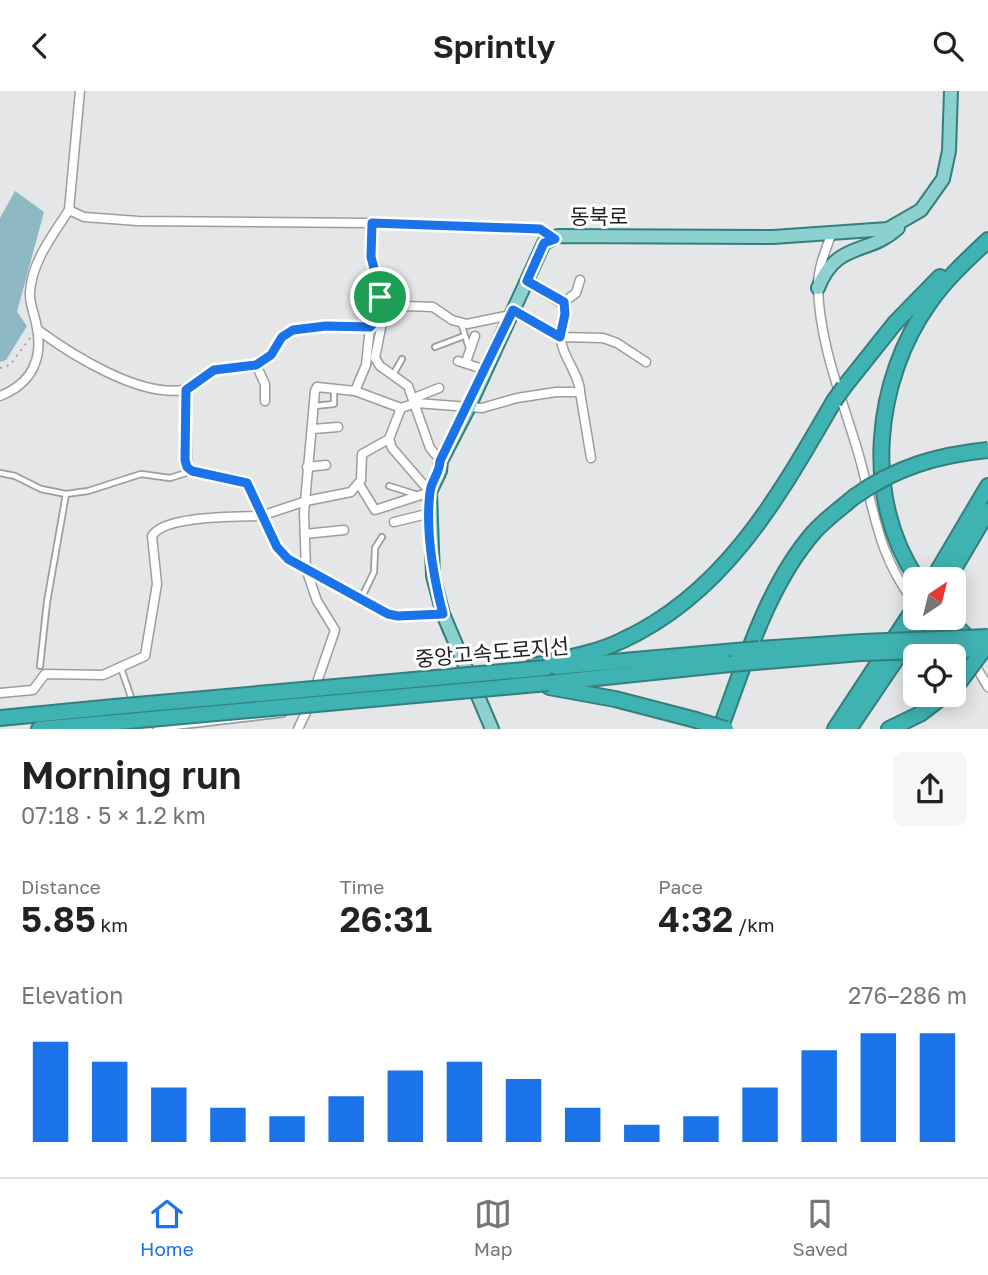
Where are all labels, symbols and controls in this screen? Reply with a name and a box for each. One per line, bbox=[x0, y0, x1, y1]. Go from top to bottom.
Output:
icon: back bbox=[21, 27, 59, 65]
text: Sprintly bbox=[433, 27, 555, 65]
icon: search bbox=[929, 27, 967, 65]
street label: 동북로 bbox=[570, 203, 628, 229]
pin bbox=[350, 267, 410, 327]
icon: arrive bbox=[361, 278, 399, 316]
north arrow bbox=[903, 567, 966, 630]
map controls bbox=[903, 567, 966, 707]
street label: 중앙고속도로지선 bbox=[414, 632, 570, 672]
button: locate bbox=[903, 644, 966, 707]
text: Morning run bbox=[21, 752, 242, 797]
button: share bbox=[893, 752, 967, 826]
text: 07:18 · 5 × 1.2 km bbox=[21, 801, 206, 829]
text: Distance bbox=[21, 875, 101, 898]
text: Time bbox=[340, 875, 384, 898]
text: Pace bbox=[658, 875, 703, 898]
text: 5.85 bbox=[21, 898, 96, 940]
text: 26:31 bbox=[340, 898, 432, 940]
text: 4:32 bbox=[658, 898, 733, 940]
text: km bbox=[96, 913, 128, 936]
text: /km bbox=[733, 913, 775, 936]
text: Elevation bbox=[21, 981, 123, 1009]
text: 276–286 m bbox=[848, 981, 967, 1009]
tab: Home bbox=[140, 1195, 194, 1260]
tab: Map bbox=[474, 1195, 512, 1260]
tab: Saved bbox=[792, 1195, 848, 1260]

